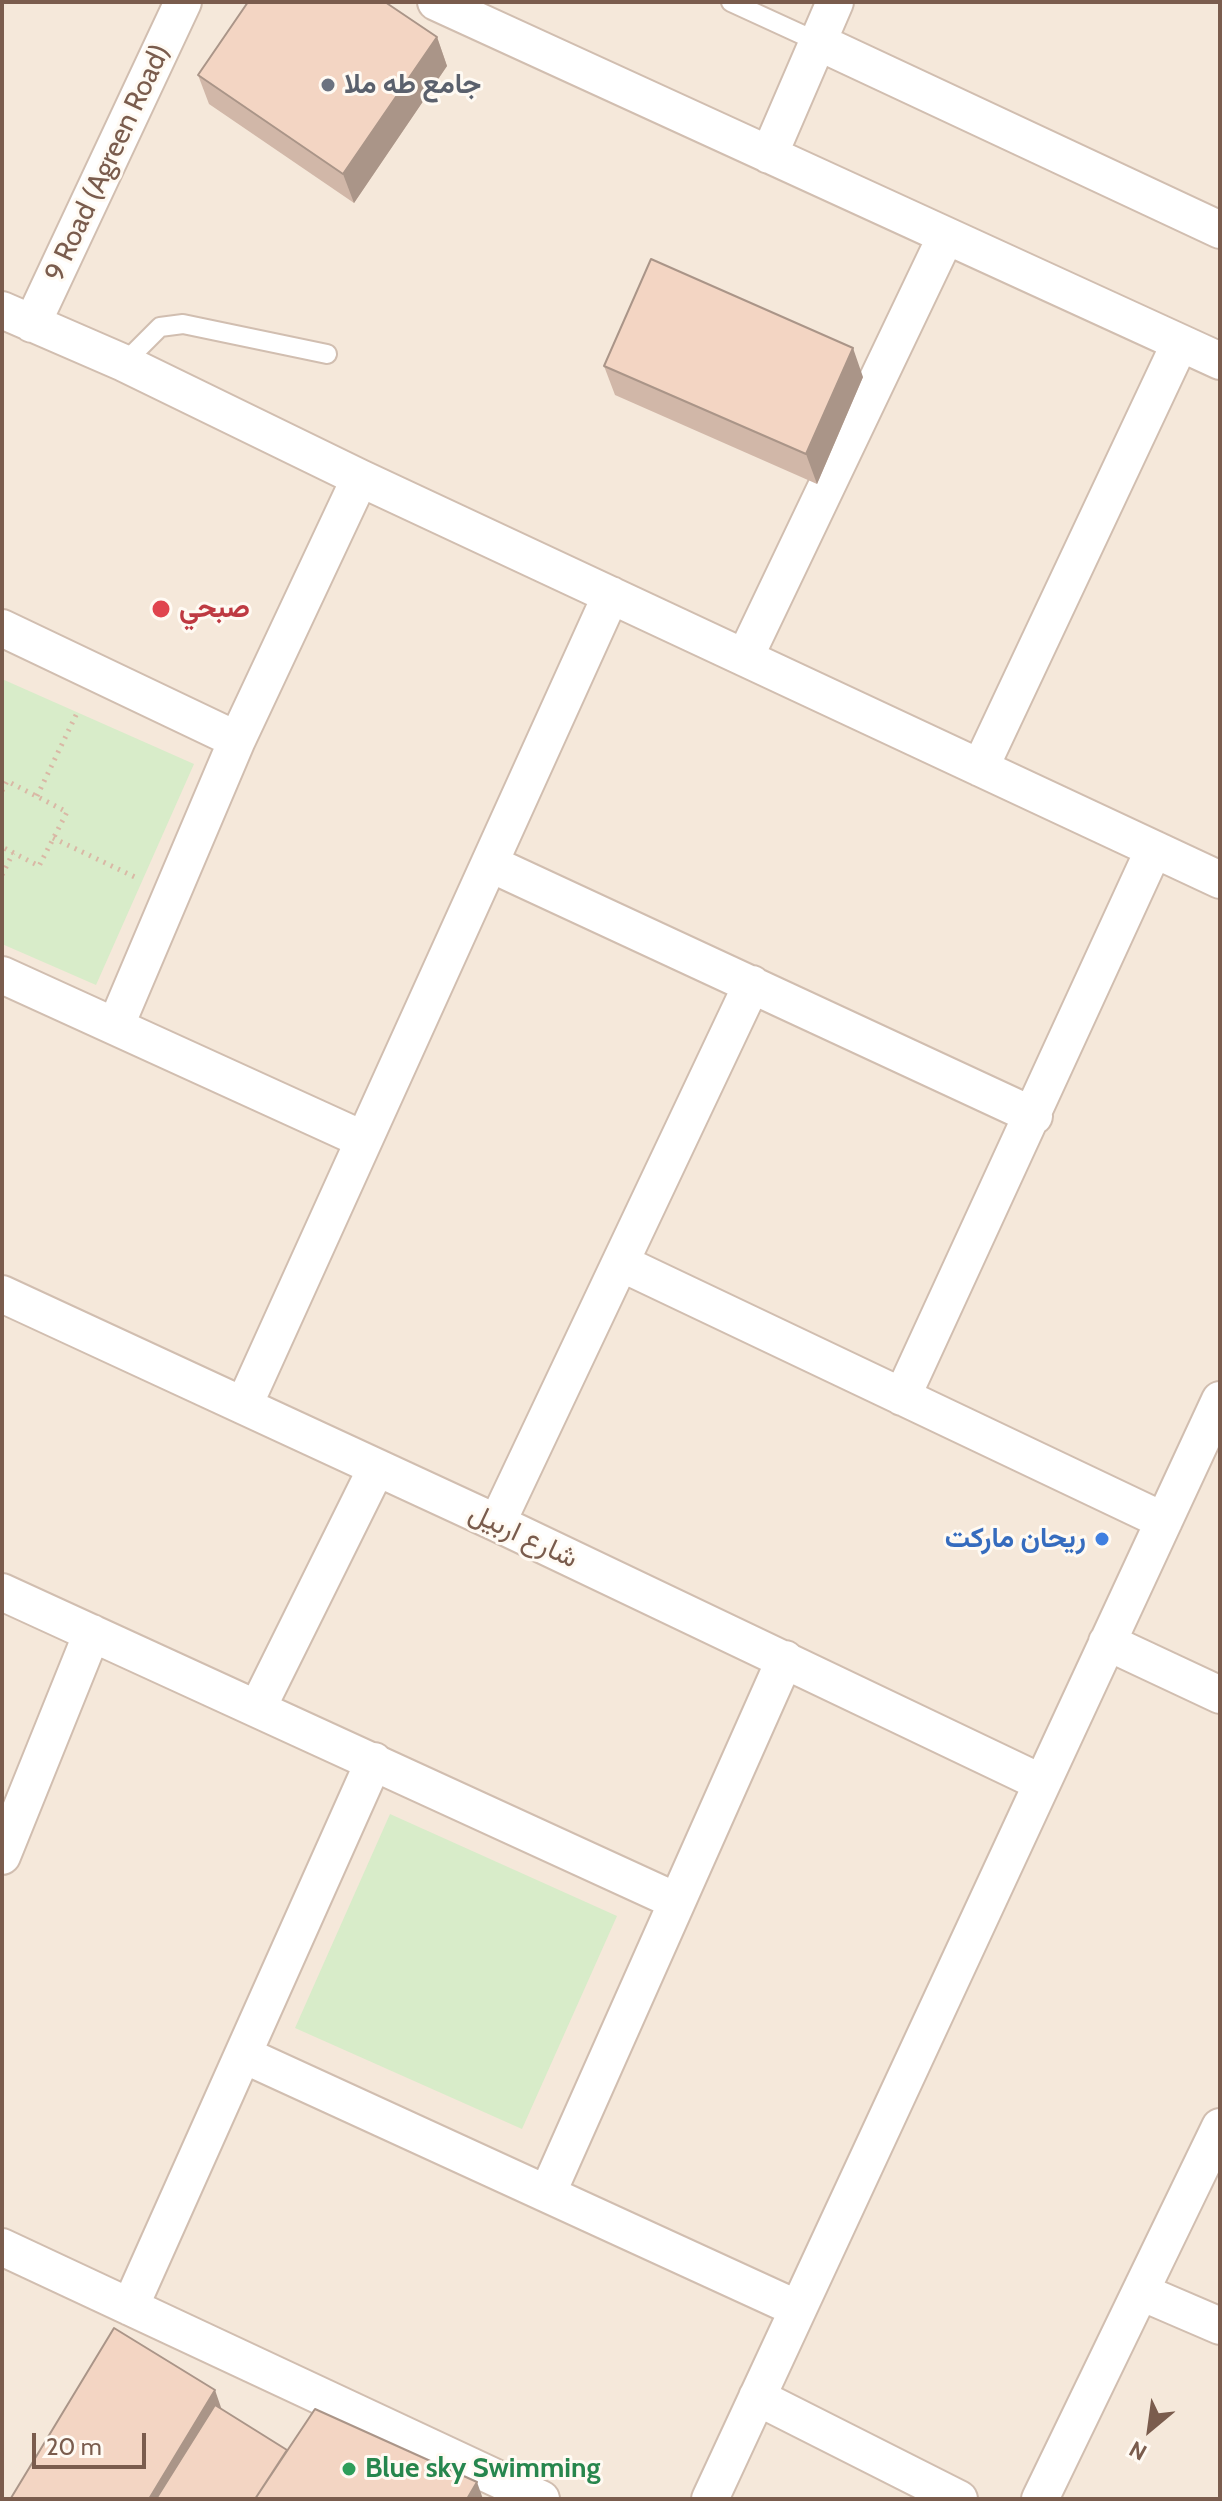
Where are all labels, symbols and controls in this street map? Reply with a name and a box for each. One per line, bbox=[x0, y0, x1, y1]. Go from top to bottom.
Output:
street label: 9 Road (Agreen Road) bbox=[38, 39, 178, 287]
place label: جامع طه ملا bbox=[344, 68, 481, 102]
marker: جامع طه ملا bbox=[319, 76, 337, 94]
place label: صبحي bbox=[179, 592, 250, 626]
marker: صبحي bbox=[150, 598, 172, 620]
street label: شارع اربيل bbox=[463, 1496, 583, 1576]
place label: ريحان ماركت bbox=[945, 1522, 1086, 1556]
marker: ريحان ماركت bbox=[1093, 1530, 1111, 1548]
north arrow bbox=[1110, 2389, 1190, 2469]
scale bar bbox=[36, 2417, 150, 2467]
text: 20 m bbox=[46, 2432, 102, 2461]
text: N bbox=[1125, 2435, 1151, 2466]
place label: Blue sky Swimming bbox=[365, 2452, 600, 2486]
marker: Blue sky Swimming bbox=[340, 2460, 358, 2478]

